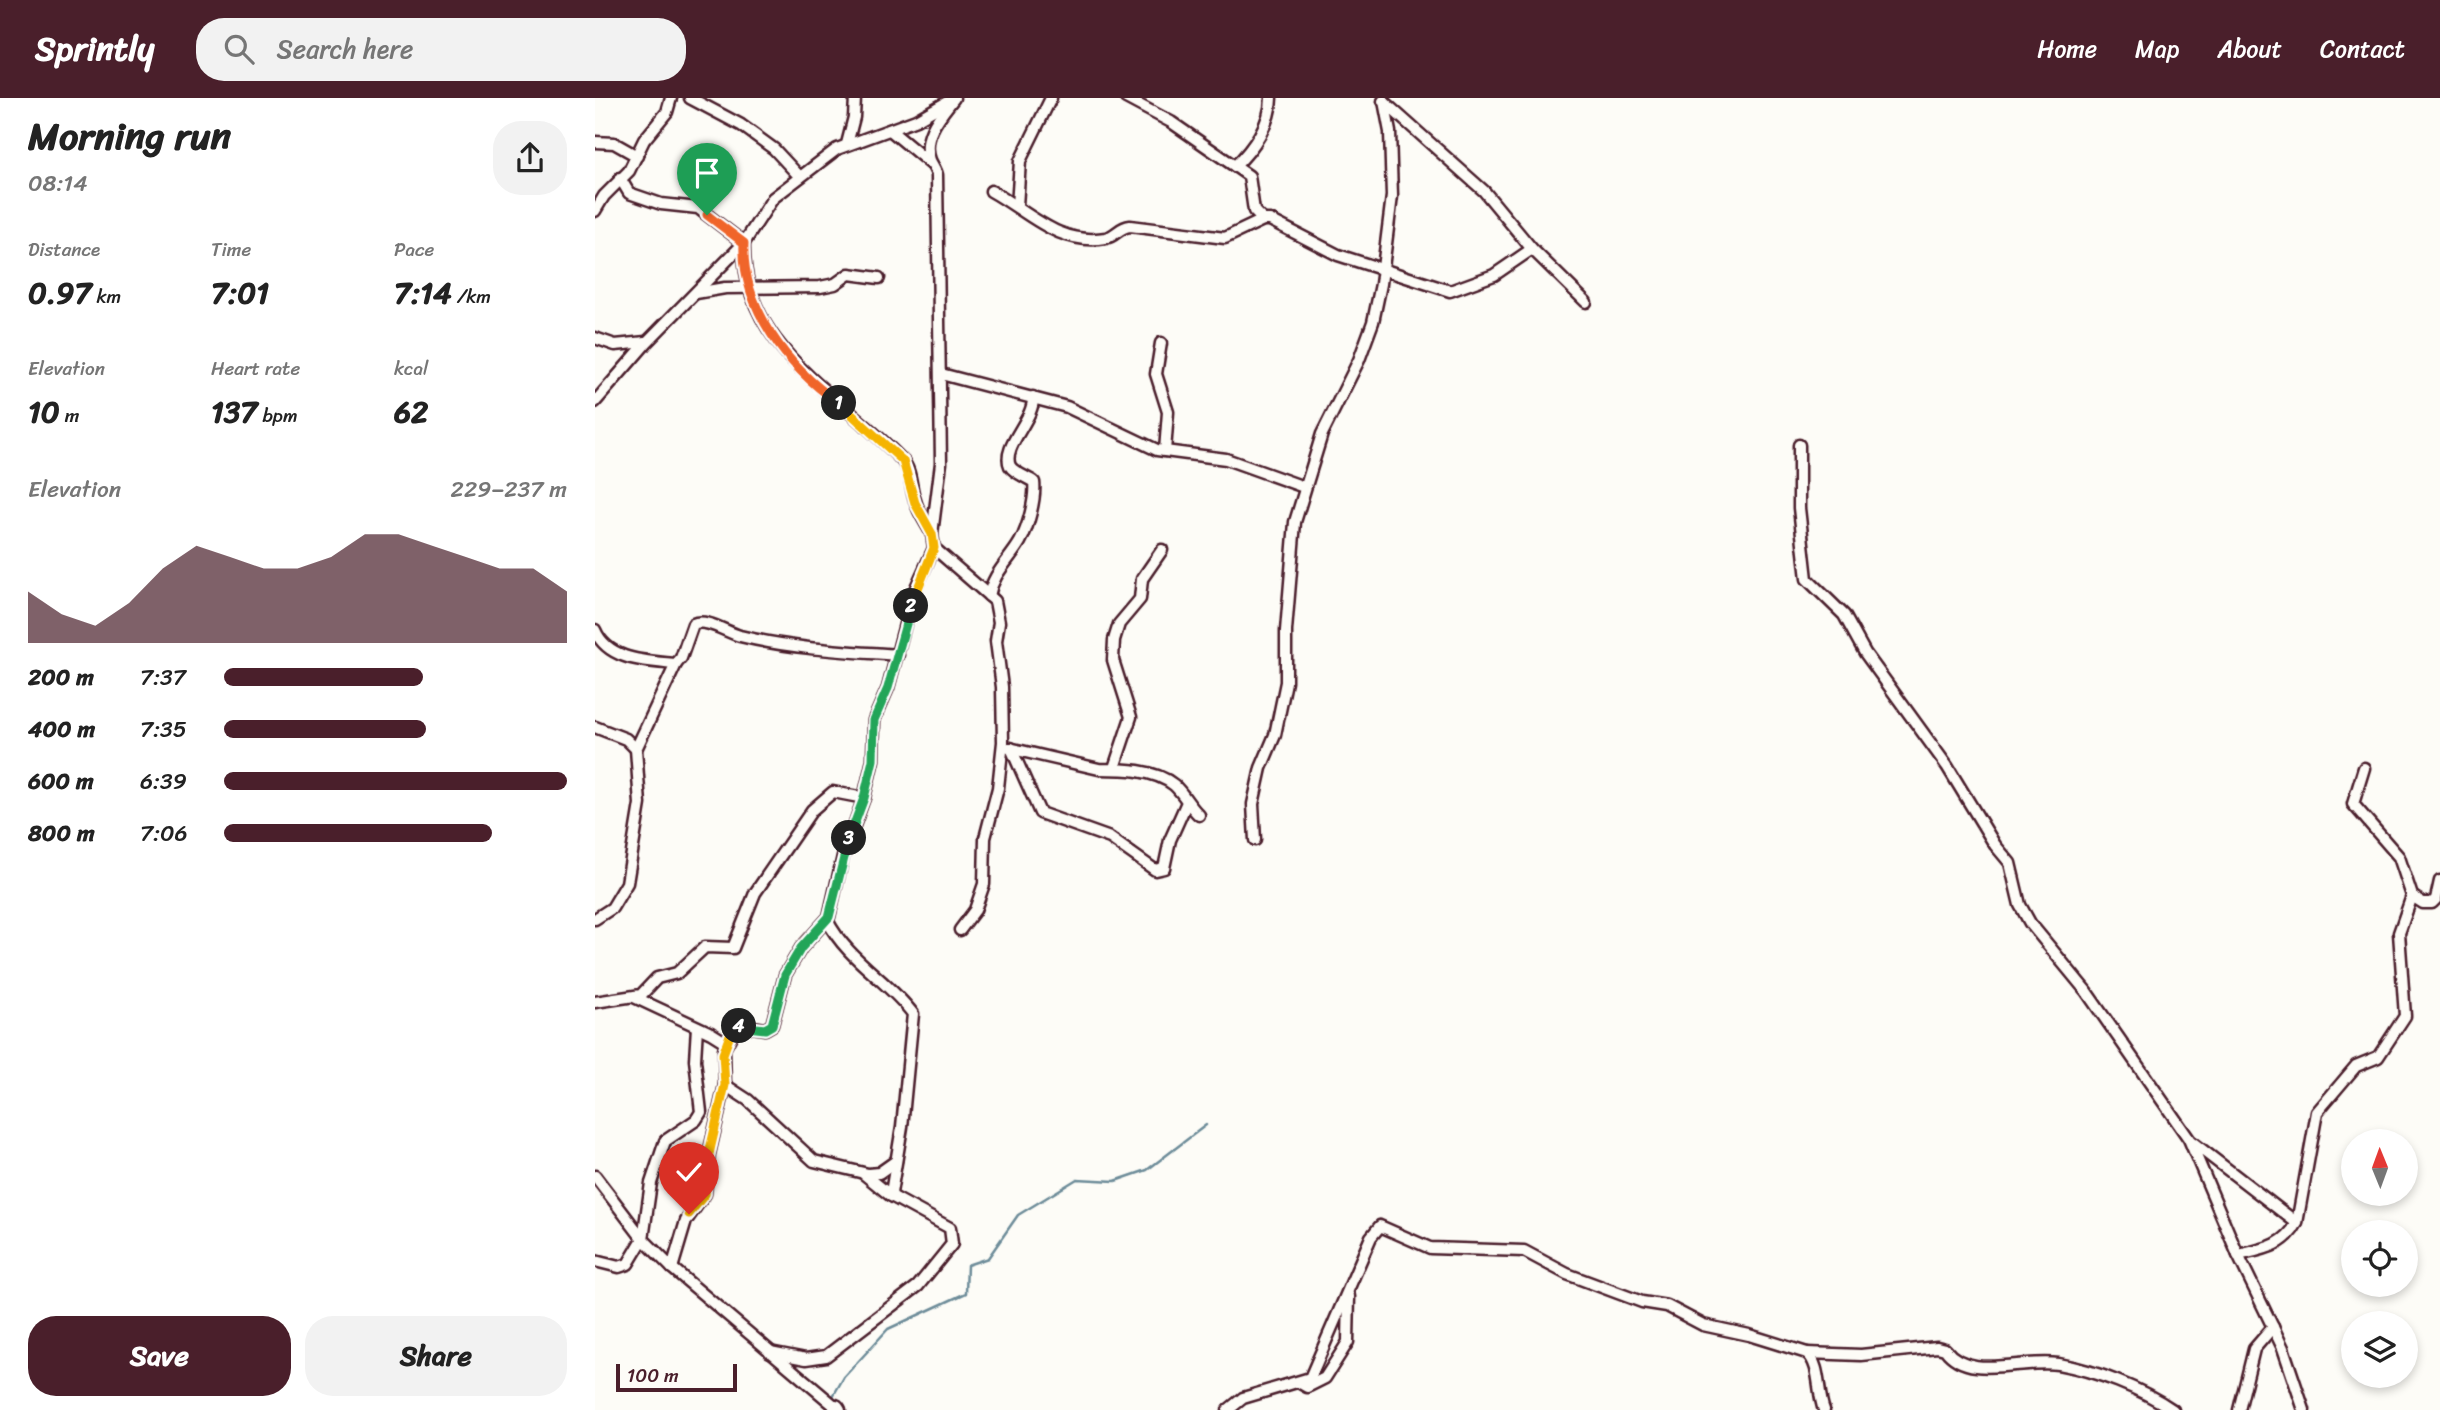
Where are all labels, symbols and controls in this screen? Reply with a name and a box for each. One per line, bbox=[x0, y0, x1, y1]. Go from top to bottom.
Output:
search box bbox=[196, 18, 686, 81]
text: Sprintly bbox=[35, 20, 154, 78]
text: Search here bbox=[276, 26, 413, 72]
text: Home bbox=[2037, 28, 2097, 70]
text: Map bbox=[2135, 28, 2179, 70]
text: About bbox=[2217, 28, 2282, 70]
text: Contact bbox=[2320, 28, 2405, 70]
icon: search bbox=[220, 30, 258, 68]
text: Morning run bbox=[28, 103, 231, 170]
button: share bbox=[493, 121, 567, 195]
pin bbox=[677, 143, 737, 215]
icon: arrive bbox=[688, 154, 726, 192]
text: 08:14 bbox=[28, 163, 88, 204]
text: Distance bbox=[28, 233, 100, 266]
text: Time bbox=[211, 233, 251, 266]
text: Pace bbox=[394, 233, 434, 266]
text: 0.97 bbox=[28, 266, 92, 320]
text: 7:01 bbox=[211, 266, 269, 320]
text: 7:14 bbox=[394, 266, 452, 320]
text: km bbox=[92, 280, 121, 313]
text: /km bbox=[452, 280, 491, 313]
text: Elevation bbox=[28, 352, 105, 385]
text: Heart rate bbox=[211, 352, 300, 385]
text: kcal bbox=[394, 352, 429, 385]
text: 10 bbox=[28, 385, 60, 439]
text: 137 bbox=[211, 385, 257, 439]
text: 62 bbox=[394, 385, 428, 439]
pin: 1 bbox=[821, 386, 857, 420]
text: 1 bbox=[834, 386, 843, 419]
text: m bbox=[60, 399, 79, 432]
text: bpm bbox=[257, 399, 297, 432]
text: Elevation bbox=[28, 469, 121, 510]
text: 229–237 m bbox=[451, 469, 567, 510]
pin: 2 bbox=[893, 588, 929, 624]
text: 2 bbox=[905, 589, 916, 622]
text: 200 m bbox=[28, 657, 94, 698]
text: 7:37 bbox=[140, 657, 186, 698]
text: 400 m bbox=[28, 709, 95, 750]
text: 7:35 bbox=[140, 709, 187, 750]
text: 600 m bbox=[28, 761, 94, 802]
text: 6:39 bbox=[140, 761, 187, 802]
text: 800 m bbox=[28, 813, 95, 854]
text: 7:06 bbox=[140, 813, 188, 854]
pin: 3 bbox=[831, 820, 867, 856]
text: 3 bbox=[843, 821, 854, 854]
pin: 4 bbox=[722, 1009, 757, 1044]
text: 4 bbox=[733, 1009, 744, 1042]
north arrow bbox=[2341, 1129, 2419, 1206]
map controls bbox=[2341, 1129, 2418, 1388]
pin bbox=[659, 1142, 719, 1214]
icon: check bbox=[670, 1153, 708, 1191]
button: locate bbox=[2341, 1220, 2418, 1297]
button: layers bbox=[2341, 1311, 2418, 1388]
button: Save bbox=[28, 1316, 291, 1396]
button: Share bbox=[305, 1316, 567, 1396]
text: 100 m bbox=[627, 1359, 679, 1392]
scale bar bbox=[616, 1361, 737, 1393]

